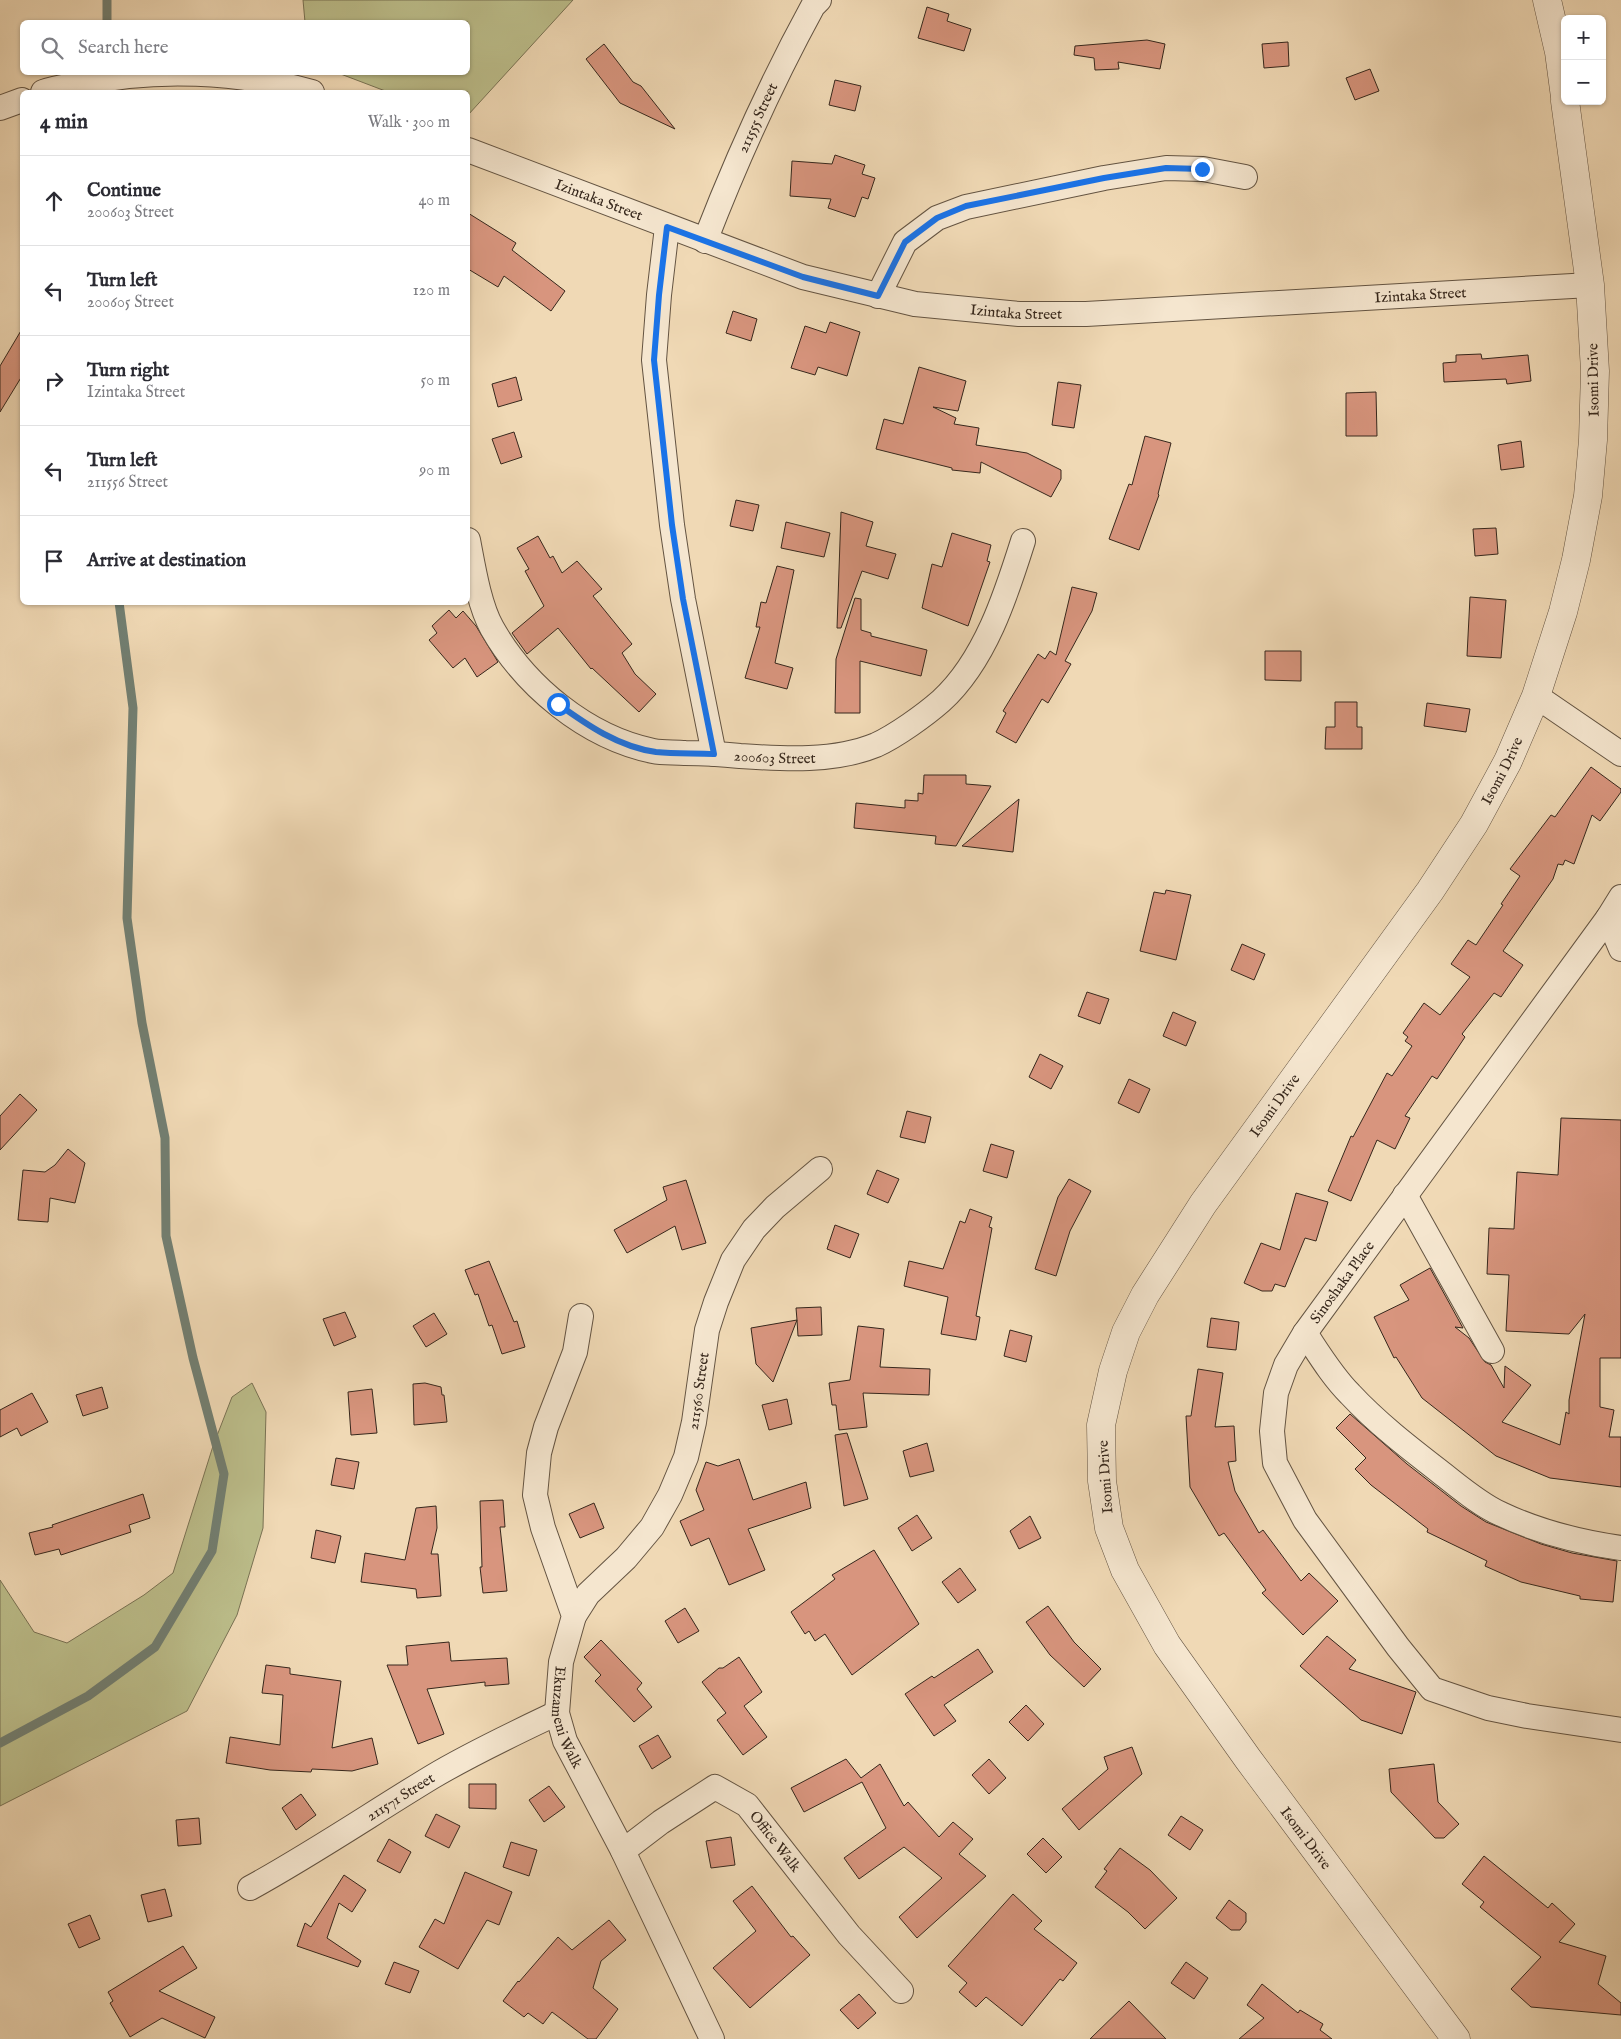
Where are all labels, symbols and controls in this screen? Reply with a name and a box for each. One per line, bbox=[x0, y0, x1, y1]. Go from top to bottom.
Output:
map controls bbox=[1561, 15, 1606, 105]
button: + bbox=[1561, 15, 1606, 60]
search box bbox=[20, 20, 470, 75]
icon: search bbox=[38, 34, 66, 62]
text: Search here bbox=[78, 36, 169, 60]
button: − bbox=[1561, 60, 1606, 105]
street label: 211555 Street bbox=[733, 80, 782, 156]
text: 4 min bbox=[40, 109, 88, 136]
text: Walk · 300 m bbox=[368, 113, 450, 133]
route end bbox=[1191, 158, 1214, 181]
street label: Izintaka Street bbox=[552, 175, 645, 225]
text: Continue bbox=[87, 179, 161, 203]
icon: ahead bbox=[40, 187, 68, 215]
text: 40 m bbox=[418, 191, 450, 211]
text: 200603 Street bbox=[87, 203, 174, 223]
text: Turn left bbox=[87, 269, 158, 293]
icon: left bbox=[40, 277, 68, 305]
text: 120 m bbox=[413, 281, 450, 301]
street label: Izintaka Street bbox=[1374, 283, 1467, 307]
text: 200605 Street bbox=[87, 293, 174, 313]
street label: Izintaka Street bbox=[969, 300, 1062, 324]
street label: Isomi Drive bbox=[1583, 343, 1604, 417]
text: Turn right bbox=[87, 359, 169, 383]
icon: right bbox=[40, 367, 68, 395]
text: 50 m bbox=[421, 371, 450, 391]
text: Izintaka Street bbox=[87, 383, 185, 403]
text: Turn left bbox=[87, 449, 158, 473]
icon: left bbox=[40, 457, 68, 485]
text: 90 m bbox=[419, 461, 450, 481]
text: 211556 Street bbox=[87, 473, 168, 493]
icon: arrive bbox=[40, 547, 68, 575]
text: Arrive at destination bbox=[87, 549, 246, 573]
route start bbox=[547, 693, 570, 716]
street label: Isomi Drive bbox=[1477, 734, 1527, 808]
street label: 200603 Street bbox=[733, 746, 816, 768]
street label: Isomi Drive bbox=[1246, 1070, 1304, 1141]
street label: Sinoshaka Place bbox=[1306, 1237, 1379, 1327]
street label: 211560 Street bbox=[684, 1351, 714, 1432]
street label: Isomi Drive bbox=[1093, 1439, 1118, 1514]
street label: Ekuzameni Walk bbox=[547, 1665, 587, 1772]
street label: 211571 Street bbox=[363, 1769, 438, 1825]
street label: Isomi Drive bbox=[1276, 1803, 1335, 1874]
street label: Office Walk bbox=[745, 1807, 806, 1877]

